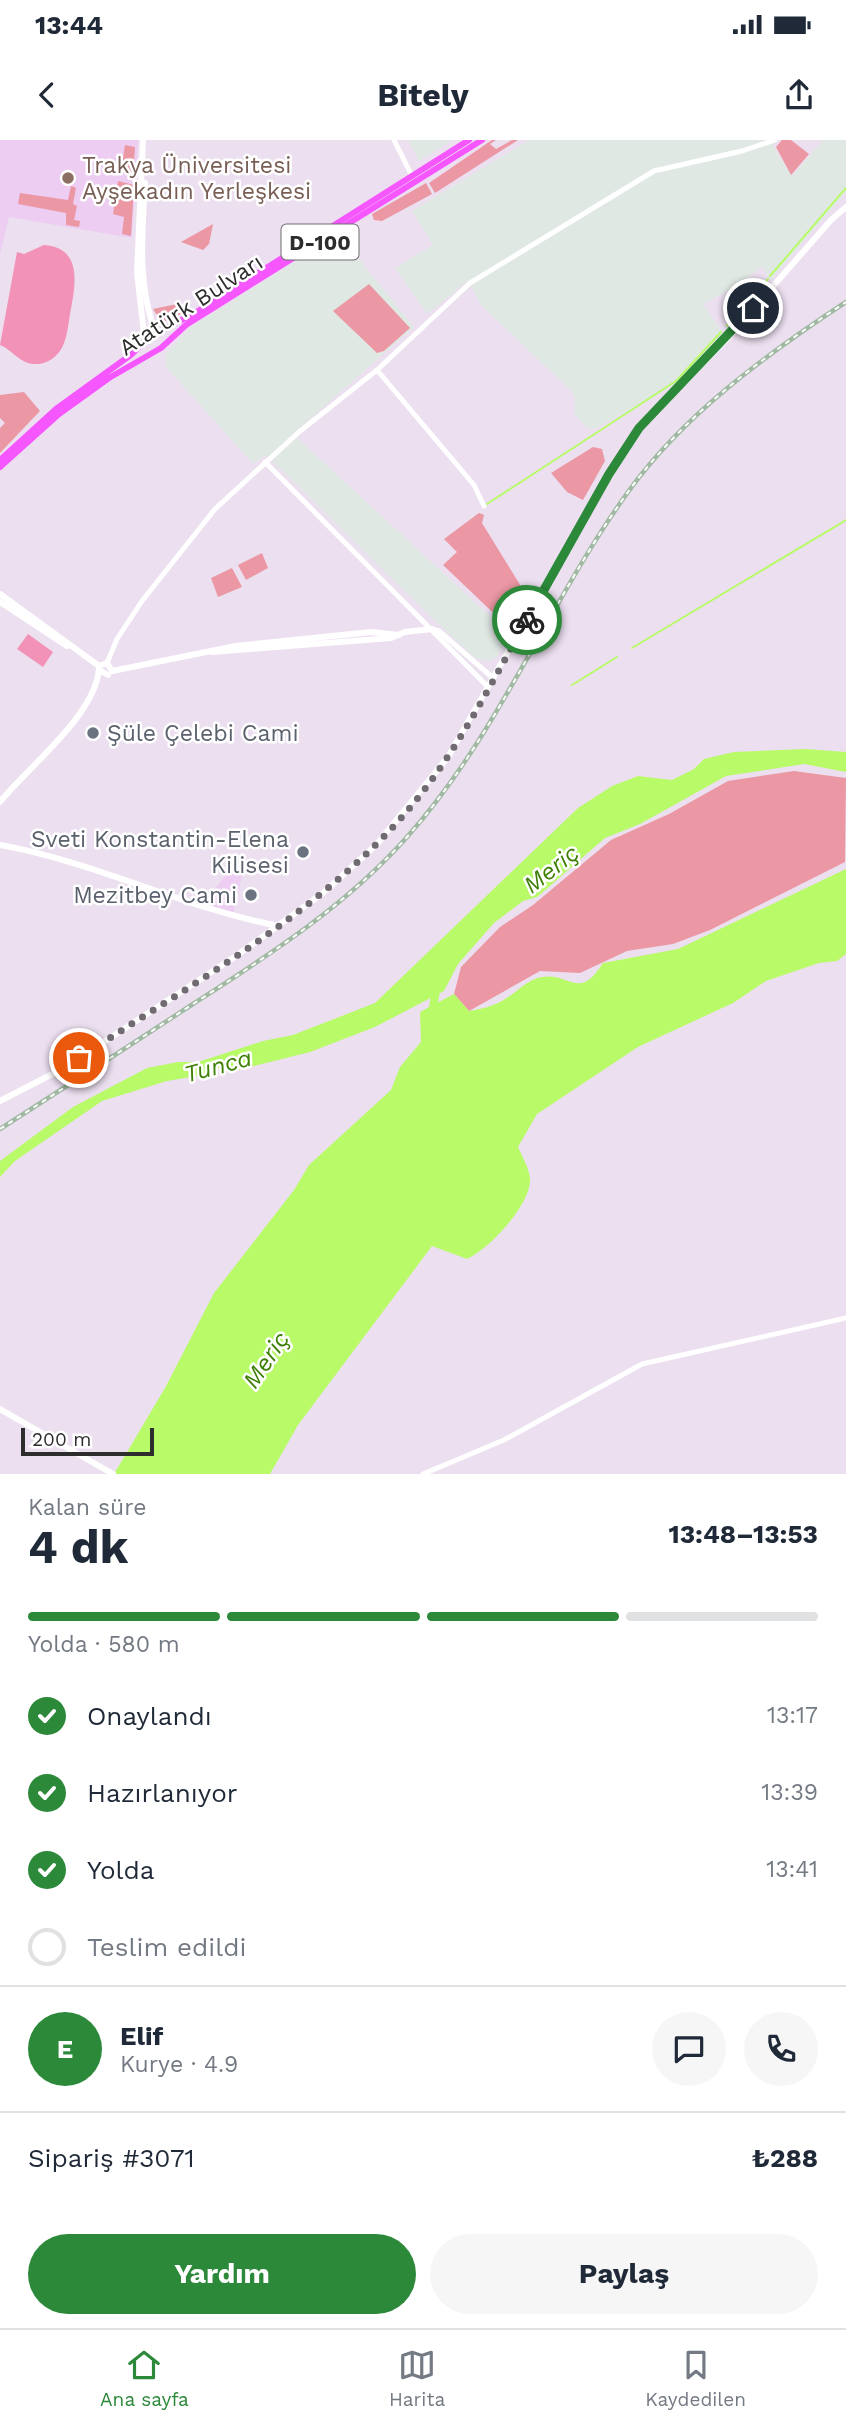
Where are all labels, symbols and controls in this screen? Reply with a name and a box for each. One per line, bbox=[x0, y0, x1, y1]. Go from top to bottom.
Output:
text: 13:44 bbox=[35, 10, 103, 40]
icon: back bbox=[28, 76, 66, 114]
text: Bitely bbox=[377, 76, 469, 114]
icon: share bbox=[780, 76, 818, 114]
place label: Trakya Üniversitesi Ayşekadın Yerleşkesi bbox=[82, 152, 311, 205]
marker: Trakya Üniversitesi Ayşekadın Yerleşkesi bbox=[60, 170, 76, 186]
road number: D-100 bbox=[282, 224, 358, 259]
street label: Atatürk Bulvarı bbox=[114, 248, 268, 362]
pin bbox=[723, 278, 783, 338]
icon: home bbox=[734, 289, 772, 327]
courier bbox=[492, 585, 562, 655]
icon: bike bbox=[508, 601, 546, 639]
place label: Şüle Çelebi Cami bbox=[107, 720, 299, 747]
marker: Şüle Çelebi Cami bbox=[85, 725, 101, 741]
place label: Sveti Konstantin-Elena Kilisesi bbox=[31, 826, 289, 879]
water label: Meriç bbox=[518, 839, 584, 899]
marker: Sveti Konstantin-Elena Kilisesi bbox=[295, 844, 311, 860]
place label: Mezitbey Cami bbox=[73, 882, 237, 909]
marker: Mezitbey Cami bbox=[243, 887, 259, 903]
pin bbox=[49, 1028, 109, 1088]
icon: bag bbox=[60, 1039, 98, 1077]
water label: Tunca bbox=[181, 1044, 255, 1088]
water label: Meriç bbox=[237, 1326, 295, 1394]
scale bar bbox=[21, 1425, 154, 1457]
text: 200 m bbox=[32, 1428, 91, 1451]
text: Kalan süre bbox=[28, 1494, 147, 1521]
text: 13:48–13:53 bbox=[668, 1519, 818, 1549]
text: 4 dk bbox=[28, 1520, 128, 1574]
text: Yolda · 580 m bbox=[28, 1631, 180, 1658]
icon: check bbox=[28, 1697, 66, 1735]
text: Onaylandı bbox=[87, 1701, 212, 1731]
text: 13:17 bbox=[767, 1702, 818, 1729]
icon: check bbox=[28, 1774, 66, 1812]
text: Hazırlanıyor bbox=[87, 1778, 237, 1808]
text: 13:39 bbox=[761, 1779, 818, 1806]
icon: check bbox=[28, 1851, 66, 1889]
text: Yolda bbox=[87, 1855, 155, 1885]
text: 13:41 bbox=[766, 1856, 818, 1883]
text: Teslim edildi bbox=[87, 1932, 246, 1962]
button: chat bbox=[652, 2012, 726, 2086]
button: phone bbox=[744, 2012, 818, 2086]
text: Elif bbox=[120, 2021, 163, 2051]
text: E bbox=[57, 2034, 73, 2064]
text: Kurye · 4.9 bbox=[120, 2051, 238, 2078]
text: Sipariş #3071 bbox=[28, 2143, 195, 2173]
text: ₺288 bbox=[751, 2143, 818, 2173]
button: Yardım bbox=[28, 2234, 416, 2314]
button: Paylaş bbox=[430, 2234, 818, 2314]
tab: Ana sayfa bbox=[100, 2346, 189, 2411]
tab: Harita bbox=[389, 2346, 445, 2411]
tab: Kaydedilen bbox=[645, 2346, 746, 2411]

